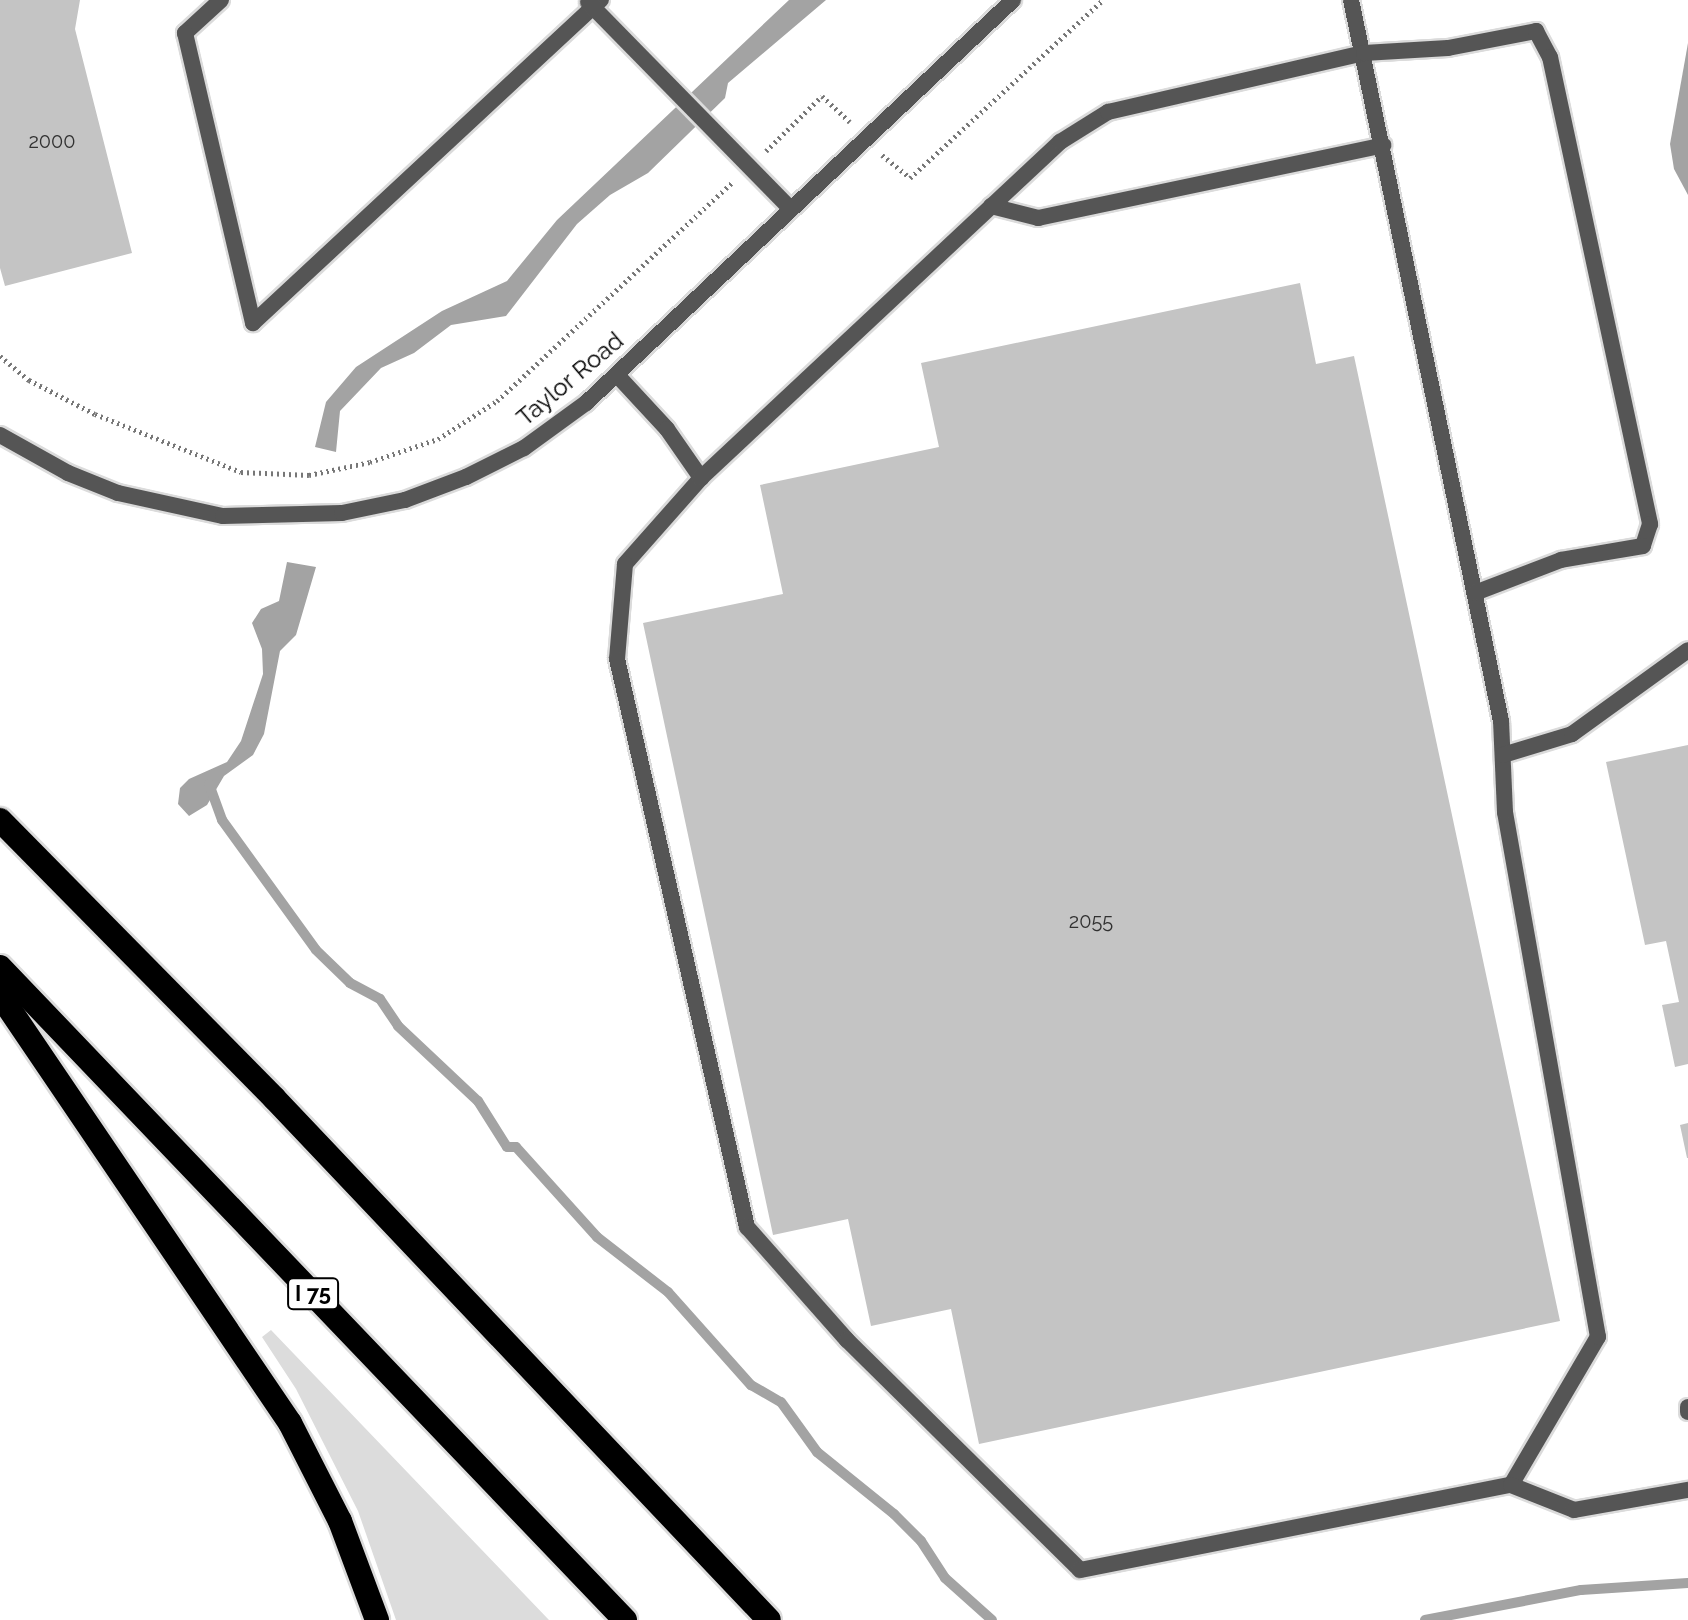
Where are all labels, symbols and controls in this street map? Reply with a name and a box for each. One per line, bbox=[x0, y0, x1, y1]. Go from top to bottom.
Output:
house number: 2000 bbox=[28, 129, 76, 153]
street label: Taylor Road bbox=[511, 326, 629, 432]
house number: 2055 bbox=[1069, 909, 1113, 933]
road number: I 75 bbox=[287, 1276, 339, 1312]

